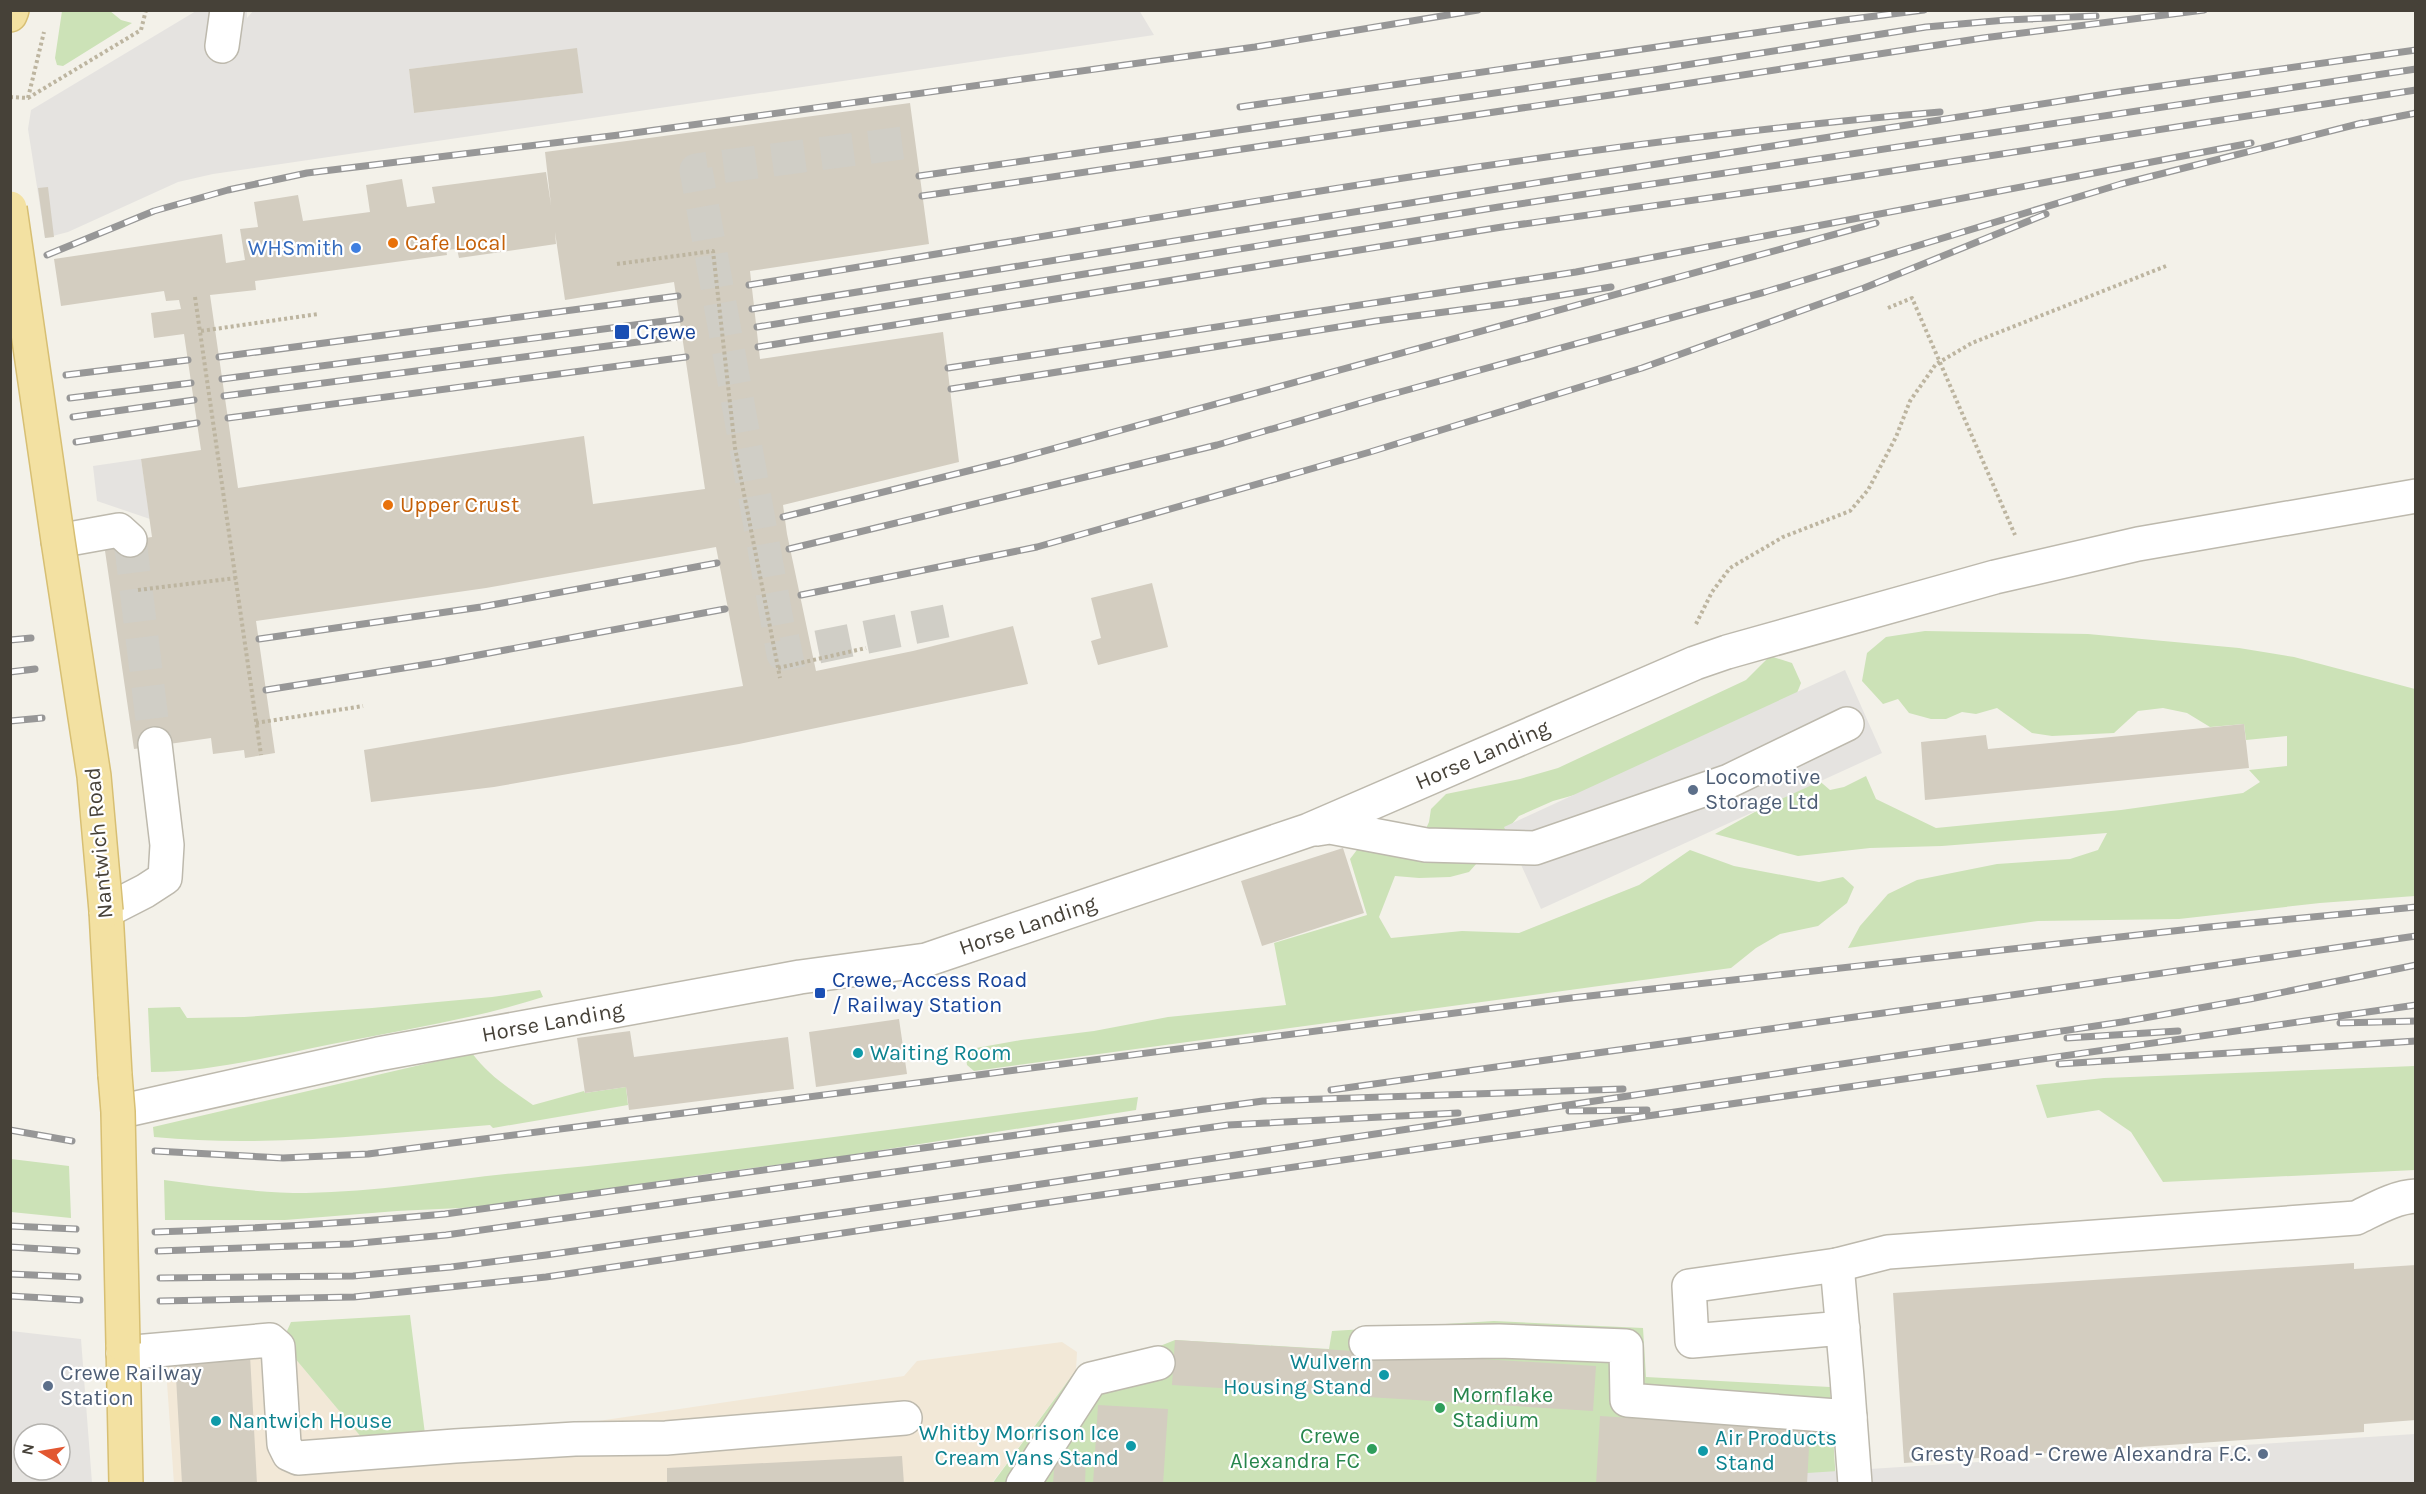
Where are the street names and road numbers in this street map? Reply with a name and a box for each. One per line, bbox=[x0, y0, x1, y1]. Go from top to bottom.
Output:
street label: Horse Landing bbox=[1411, 714, 1554, 795]
street label: Nantwich Road bbox=[79, 766, 119, 920]
street label: Horse Landing bbox=[956, 890, 1101, 961]
street label: Horse Landing bbox=[480, 996, 626, 1048]

